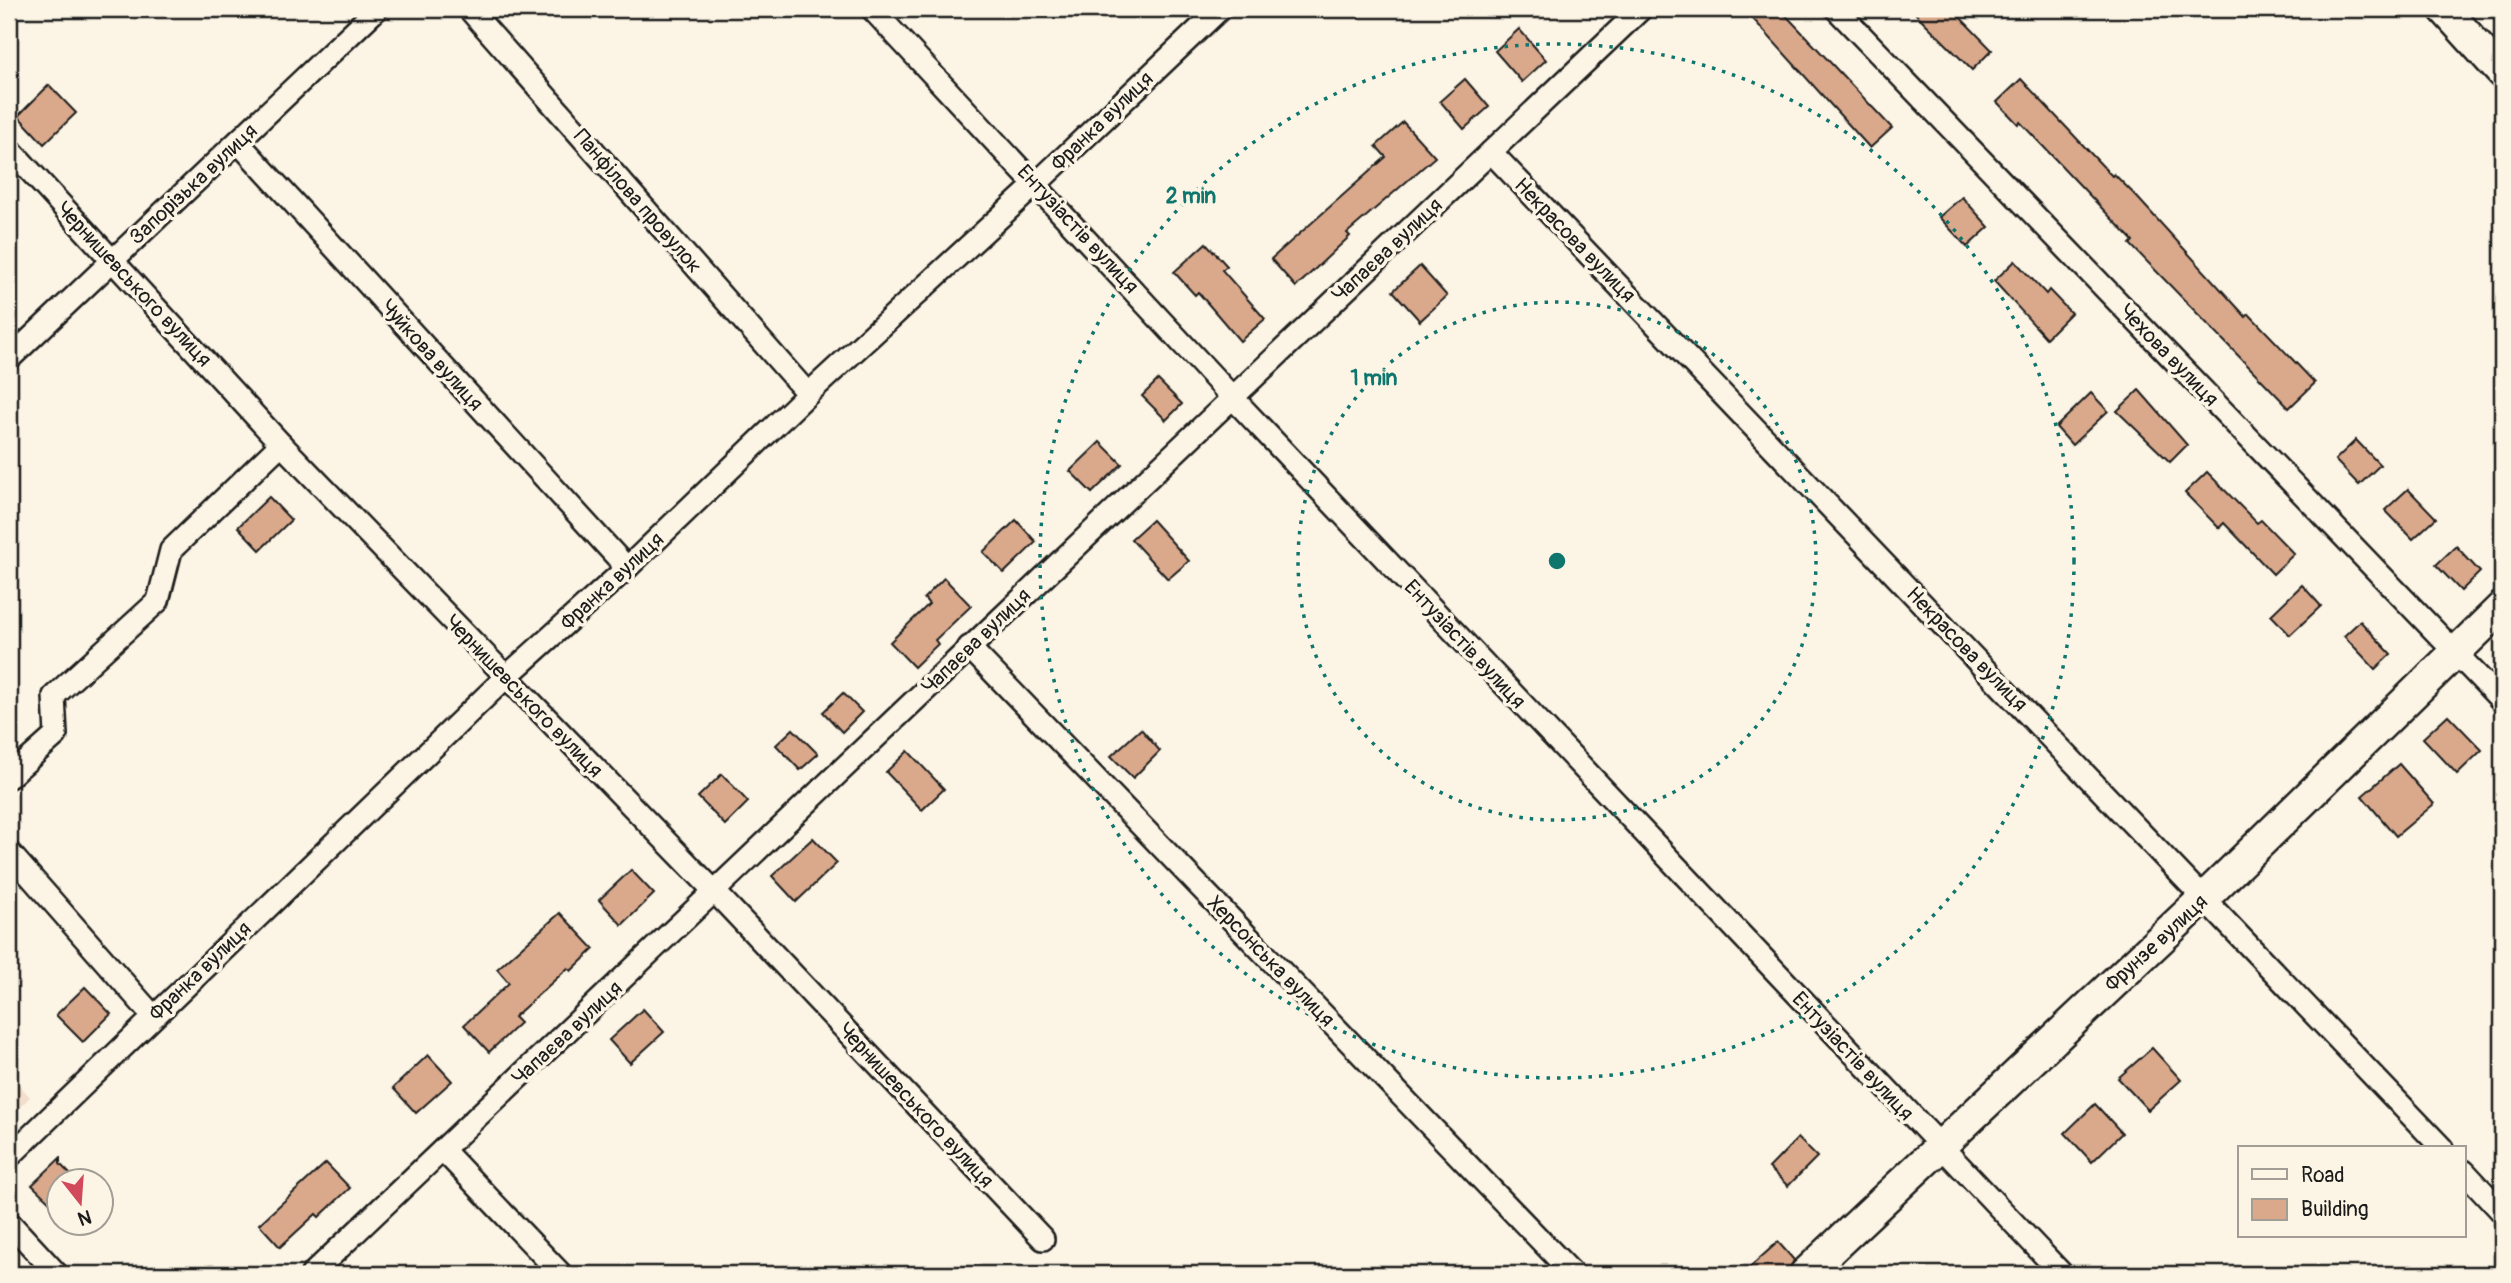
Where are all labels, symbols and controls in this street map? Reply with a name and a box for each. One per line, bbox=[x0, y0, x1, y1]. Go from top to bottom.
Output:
street label: Франка вулиця bbox=[1045, 66, 1159, 177]
street label: Запорізька вулиця bbox=[124, 118, 263, 251]
street label: Панфілова провулок bbox=[567, 124, 708, 279]
street label: Ентузіастів вулиця bbox=[1011, 159, 1144, 299]
street label: Некрасова вулиця bbox=[1508, 172, 1641, 309]
text: 2 min bbox=[1166, 183, 1216, 210]
street label: Чапаєва вулиця bbox=[1326, 192, 1448, 308]
street label: Чернишевського вулиця bbox=[50, 196, 217, 373]
street label: Чуйкова вулиця bbox=[374, 294, 489, 417]
street label: Чехова вулиця bbox=[2113, 298, 2224, 412]
text: 1 min bbox=[1351, 365, 1398, 392]
street label: Франка вулиця bbox=[555, 526, 670, 636]
centre of rings bbox=[1545, 549, 1569, 573]
street label: Ентузіастів вулиця bbox=[1398, 574, 1531, 714]
street label: Некрасова вулиця bbox=[1900, 581, 2033, 718]
street label: Чапаєва вулиця bbox=[916, 583, 1037, 700]
street label: Чернишевського вулиця bbox=[439, 609, 609, 784]
street label: Фрунзе вулиця bbox=[2099, 889, 2214, 998]
street label: Херсонська вулиця bbox=[1201, 890, 1340, 1033]
street label: Франка вулиця bbox=[143, 916, 257, 1027]
street label: Чапаєва вулиця bbox=[506, 975, 628, 1091]
street label: Ентузіастів вулиця bbox=[1786, 986, 1919, 1126]
street label: Чернишевського вулиця bbox=[832, 1017, 999, 1194]
legend bbox=[2238, 1146, 2466, 1238]
text: Road bbox=[2301, 1162, 2345, 1189]
north arrow bbox=[46, 1168, 116, 1238]
text: Building bbox=[2301, 1196, 2368, 1223]
text: N bbox=[75, 1204, 94, 1231]

